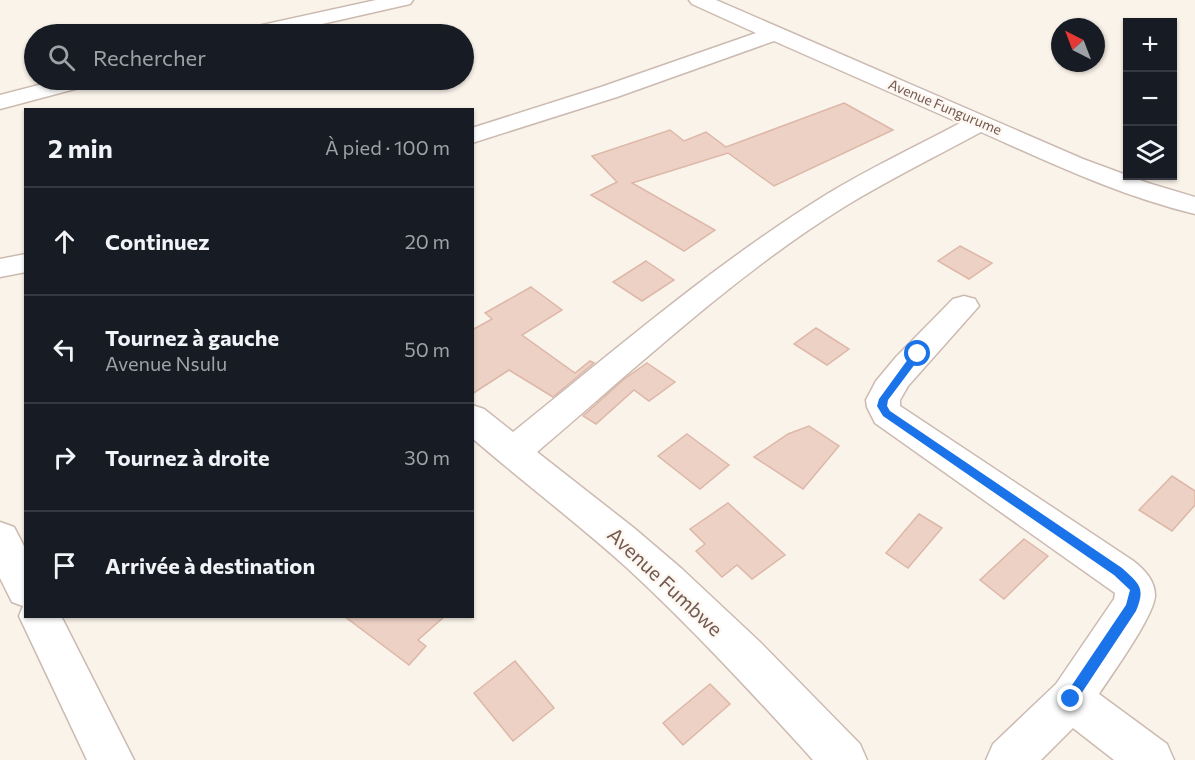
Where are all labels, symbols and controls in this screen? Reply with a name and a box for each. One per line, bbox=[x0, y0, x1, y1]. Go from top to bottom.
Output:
north arrow bbox=[1051, 18, 1105, 72]
map controls bbox=[1123, 18, 1177, 180]
button: + bbox=[1123, 18, 1177, 72]
search box bbox=[24, 24, 474, 90]
icon: search bbox=[45, 41, 78, 74]
text: Rechercher bbox=[93, 44, 206, 71]
button: − bbox=[1123, 72, 1177, 126]
street label: Avenue Fungurume bbox=[886, 75, 1004, 138]
button: layers bbox=[1123, 126, 1177, 180]
text: 2 min bbox=[48, 132, 113, 163]
text: À pied · 100 m bbox=[325, 135, 450, 159]
icon: ahead bbox=[48, 225, 81, 258]
text: Continuez bbox=[105, 228, 210, 255]
text: 20 m bbox=[405, 229, 450, 253]
text: Tournez à gauche bbox=[105, 324, 279, 351]
icon: left bbox=[48, 333, 81, 366]
text: 50 m bbox=[404, 337, 450, 361]
route start bbox=[904, 340, 930, 366]
text: Avenue Nsulu bbox=[105, 351, 227, 375]
icon: right bbox=[48, 441, 81, 474]
text: Tournez à droite bbox=[105, 444, 270, 471]
text: 30 m bbox=[404, 445, 450, 469]
street label: Avenue Fumbwe bbox=[603, 522, 728, 641]
icon: arrive bbox=[48, 549, 81, 582]
text: Arrivée à destination bbox=[105, 552, 315, 579]
route end bbox=[1057, 685, 1083, 711]

